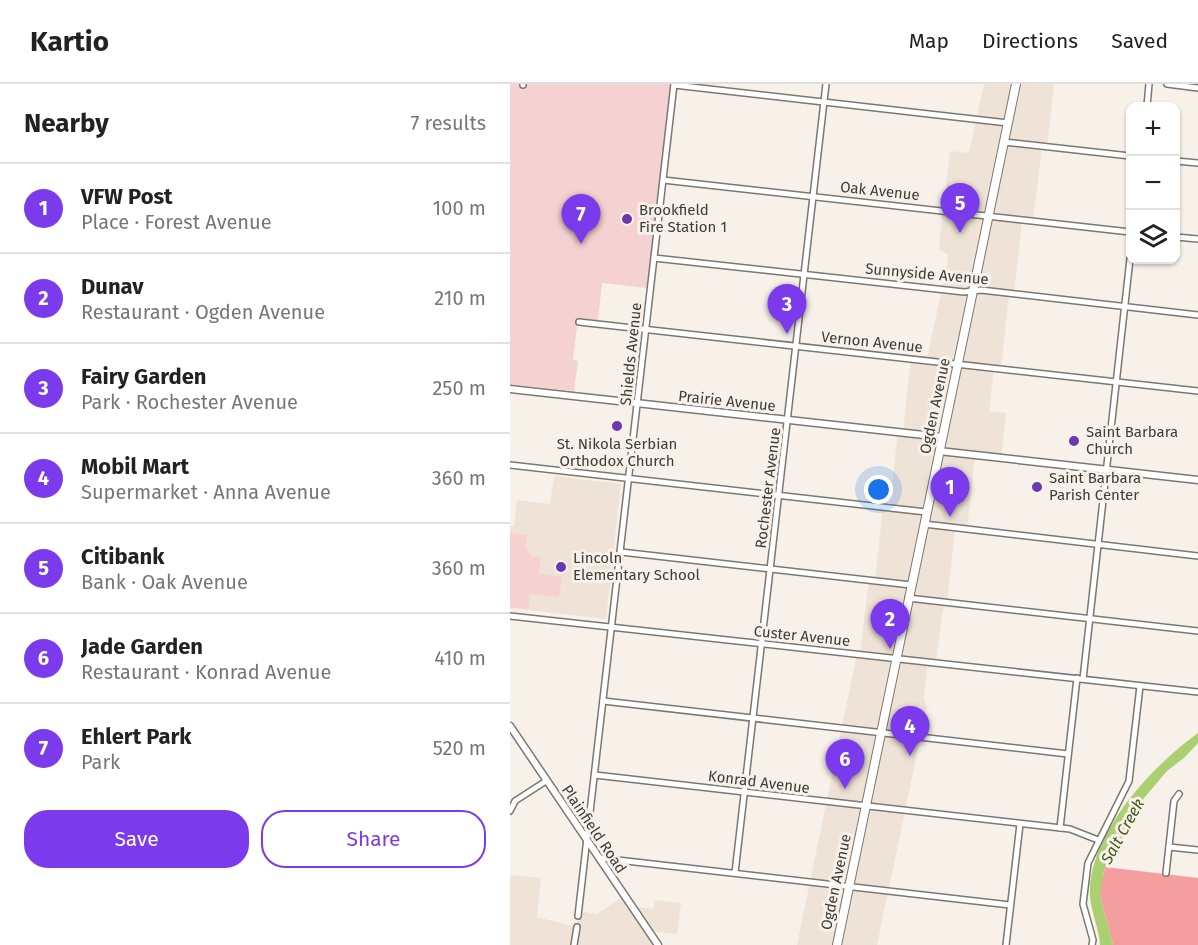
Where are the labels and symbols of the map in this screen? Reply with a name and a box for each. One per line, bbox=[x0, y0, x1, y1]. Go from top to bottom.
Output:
street label: Oak Avenue bbox=[839, 178, 921, 204]
pin: 5 bbox=[940, 184, 980, 233]
pin: 7 bbox=[562, 194, 600, 244]
place label: Brookfield Fire Station 1 bbox=[639, 201, 727, 236]
marker: Brookfield Fire Station 1 bbox=[620, 212, 634, 226]
street label: Sunnyside Avenue bbox=[865, 260, 989, 288]
pin: 3 bbox=[768, 284, 806, 334]
street label: Shields Avenue bbox=[617, 302, 645, 406]
street label: Vernon Avenue bbox=[820, 328, 924, 356]
street label: Ogden Avenue bbox=[916, 356, 954, 456]
street label: Prairie Avenue bbox=[677, 387, 777, 415]
marker: St. Nikola Serbian Orthodox Church bbox=[610, 419, 624, 433]
place label: Saint Barbara Church bbox=[1086, 423, 1178, 458]
street label: Rochester Avenue bbox=[752, 427, 784, 549]
marker: Saint Barbara Church bbox=[1067, 434, 1081, 448]
place label: St. Nikola Serbian Orthodox Church bbox=[557, 435, 677, 470]
pin: 1 bbox=[930, 468, 970, 517]
place label: Saint Barbara Parish Center bbox=[1049, 469, 1141, 504]
your location bbox=[864, 475, 893, 504]
marker: Saint Barbara Parish Center bbox=[1030, 480, 1044, 494]
place label: Lincoln Elementary School bbox=[573, 549, 701, 584]
marker: Lincoln Elementary School bbox=[554, 560, 568, 574]
pin: 2 bbox=[870, 600, 910, 649]
street label: Custer Avenue bbox=[753, 622, 851, 650]
pin: 4 bbox=[890, 706, 930, 756]
pin: 6 bbox=[826, 740, 864, 789]
street label: Konrad Avenue bbox=[707, 767, 811, 797]
street label: Plainfield Road bbox=[558, 781, 630, 877]
water label: Salt Creek bbox=[1096, 795, 1148, 868]
street label: Ogden Avenue bbox=[817, 832, 855, 932]

